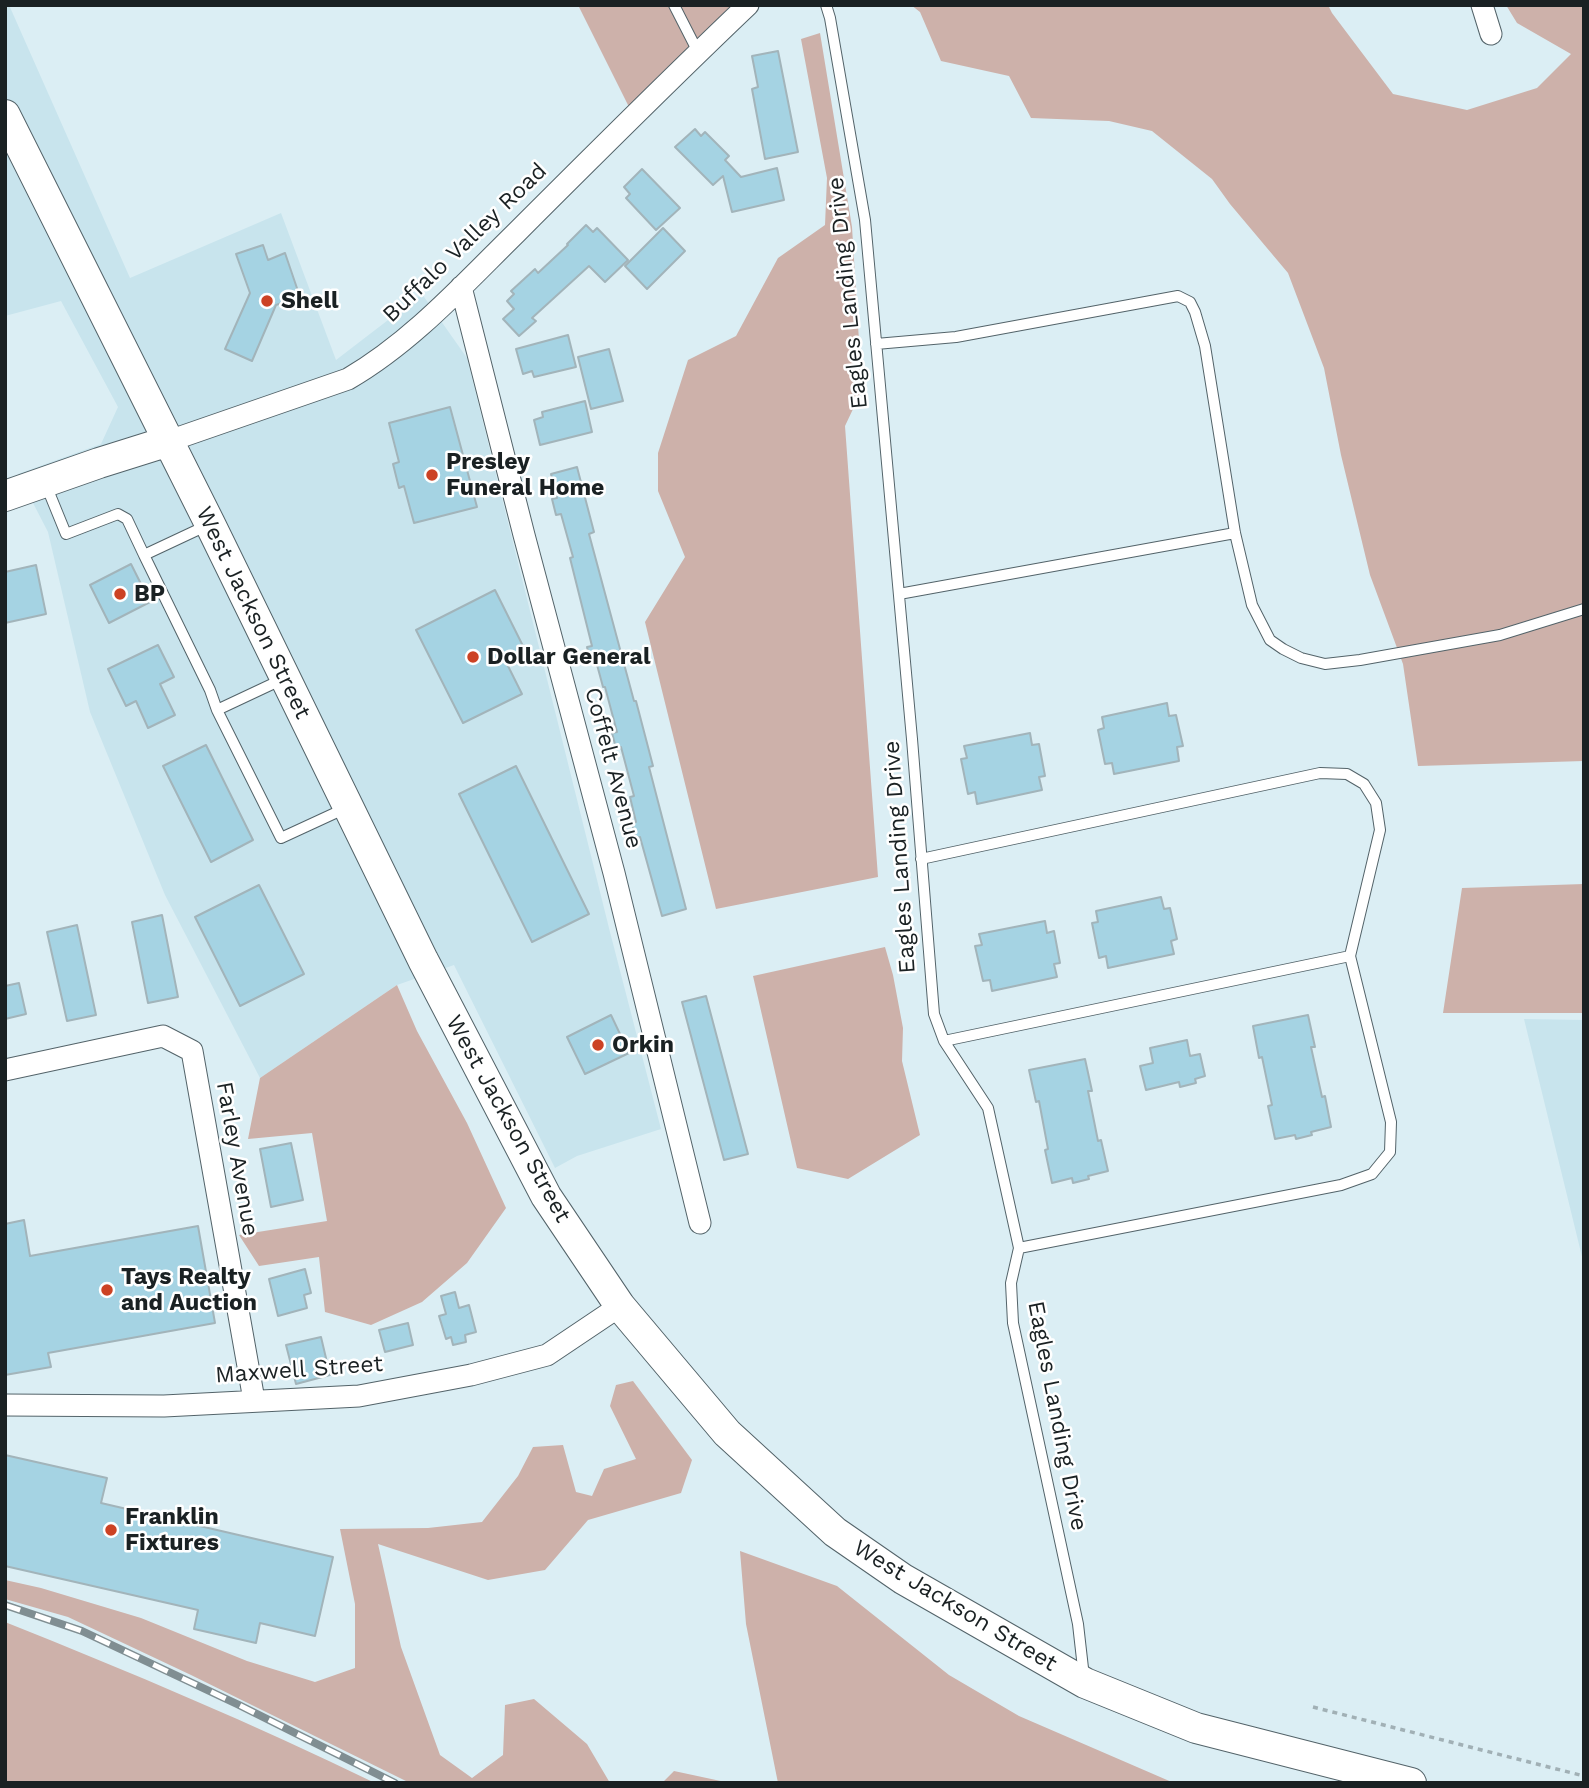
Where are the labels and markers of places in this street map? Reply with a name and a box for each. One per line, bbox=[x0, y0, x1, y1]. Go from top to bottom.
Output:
place label: Shell bbox=[281, 287, 338, 315]
marker: Shell bbox=[259, 293, 275, 309]
place label: Presley Funeral Home bbox=[446, 448, 604, 502]
marker: Presley Funeral Home bbox=[424, 467, 440, 483]
place label: BP bbox=[134, 580, 165, 608]
marker: BP bbox=[112, 586, 128, 602]
place label: Dollar General bbox=[487, 643, 650, 671]
marker: Dollar General bbox=[465, 649, 481, 665]
place label: Orkin bbox=[612, 1031, 674, 1059]
marker: Orkin bbox=[590, 1037, 606, 1053]
place label: Tays Realty and Auction bbox=[121, 1263, 257, 1317]
marker: Tays Realty and Auction bbox=[99, 1282, 115, 1298]
place label: Franklin Fixtures bbox=[125, 1503, 219, 1557]
marker: Franklin Fixtures bbox=[103, 1522, 119, 1538]

